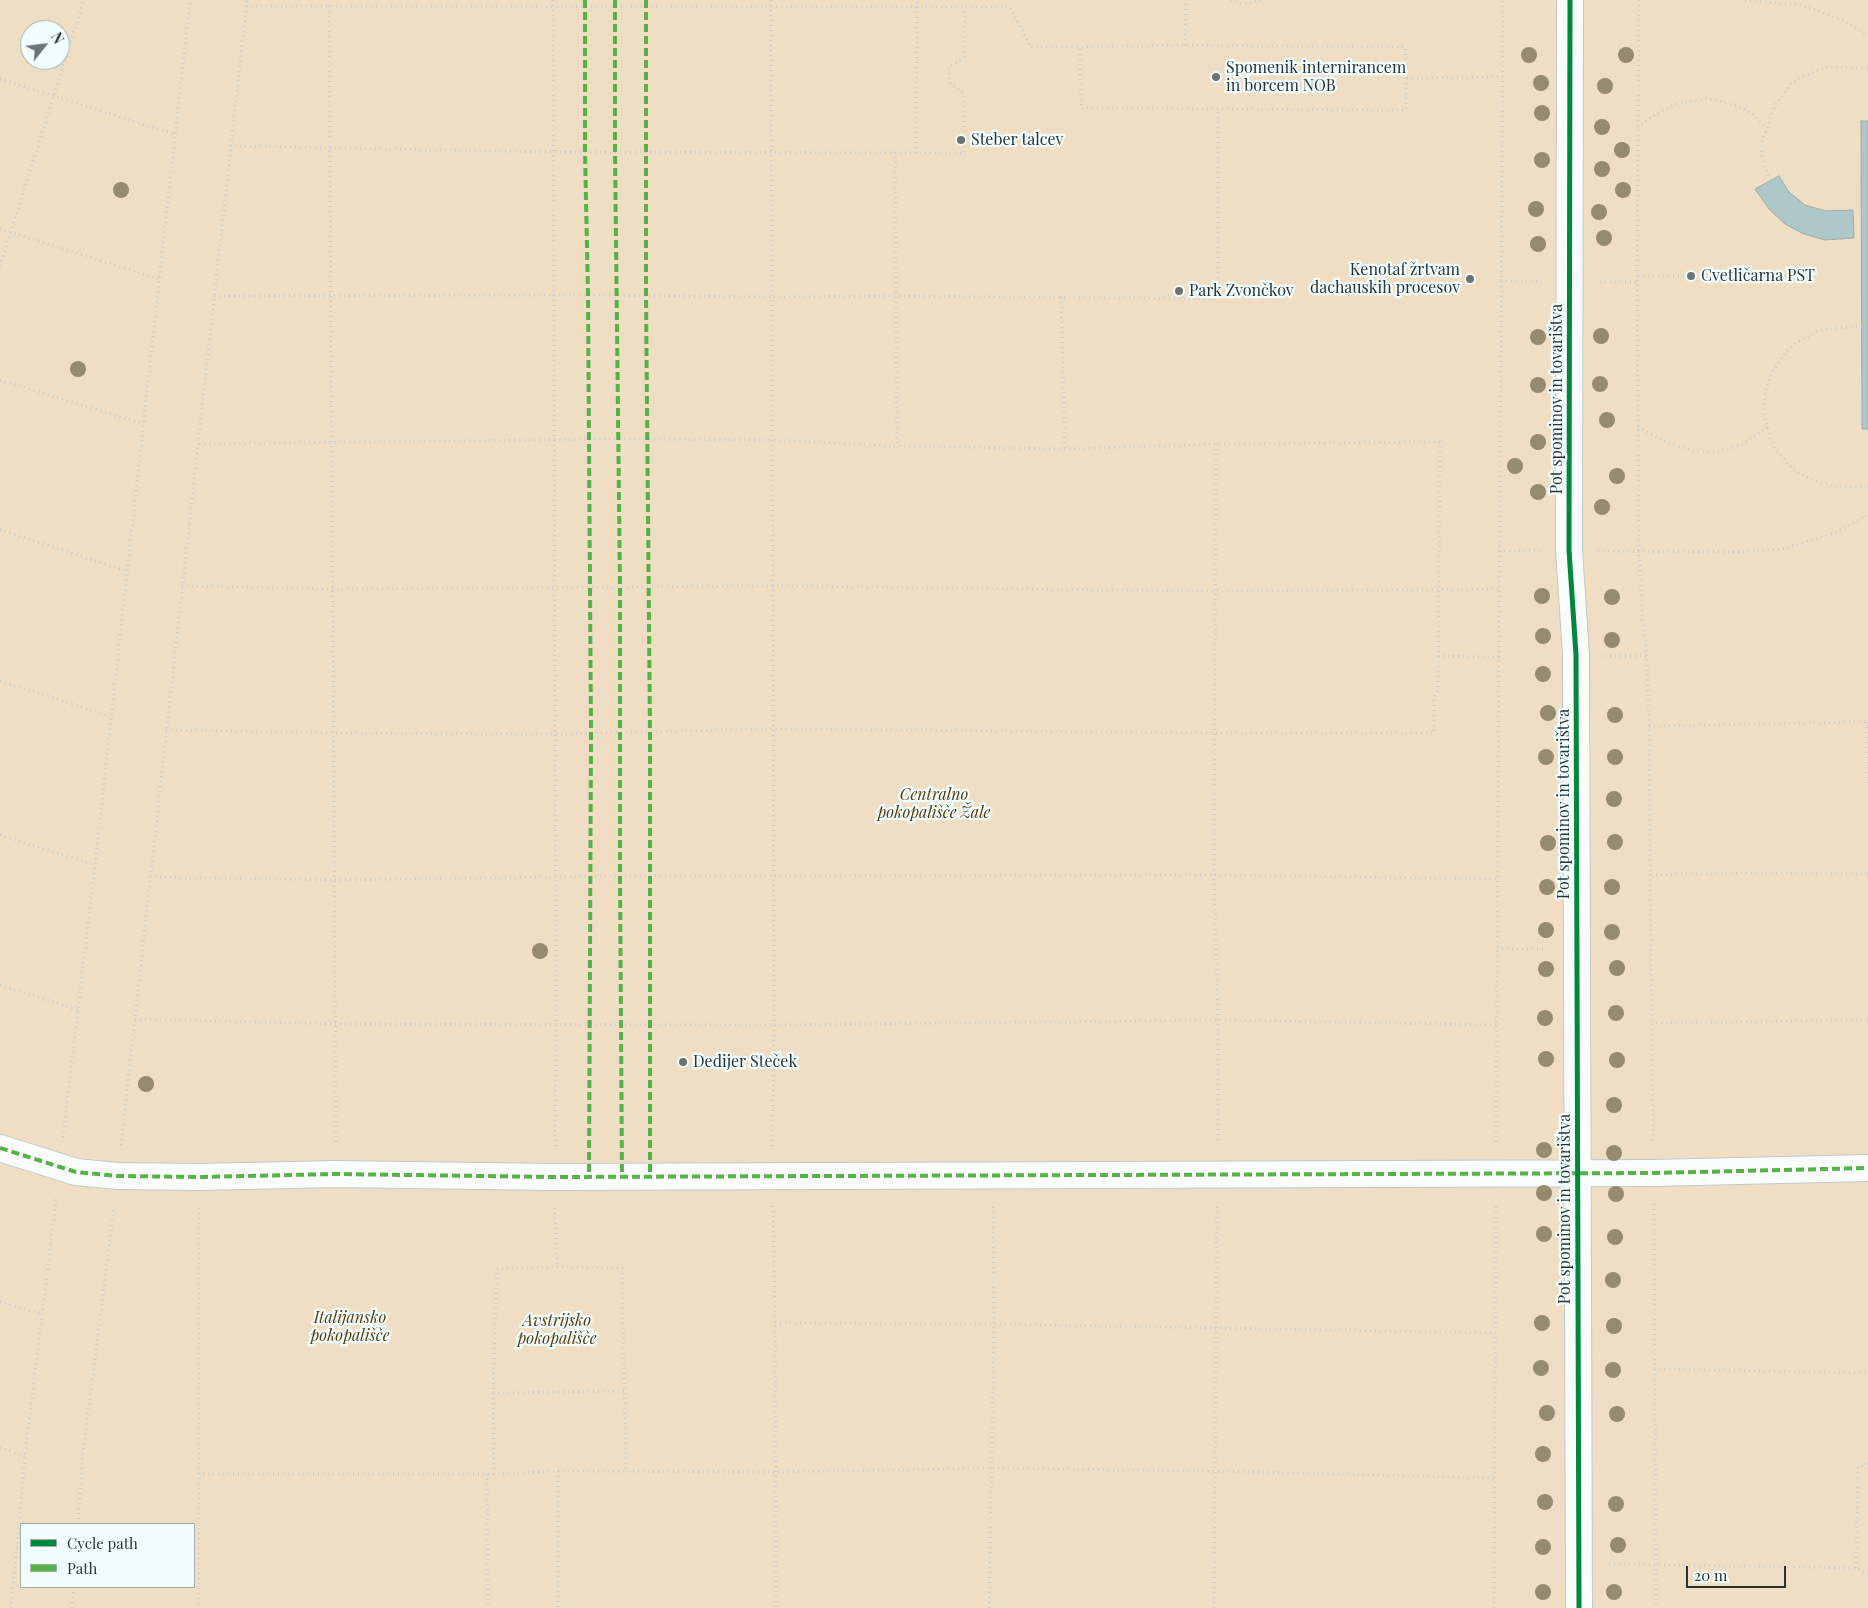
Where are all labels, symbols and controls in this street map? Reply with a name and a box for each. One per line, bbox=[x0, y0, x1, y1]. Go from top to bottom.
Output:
north arrow bbox=[20, 20, 70, 70]
text: N bbox=[47, 29, 68, 47]
place label: Spomenik internirancem in borcem NOB bbox=[1226, 58, 1406, 96]
marker: Spomenik internirancem in borcem NOB bbox=[1210, 71, 1222, 83]
place label: Steber talcev bbox=[971, 130, 1063, 150]
marker: Steber talcev bbox=[955, 134, 967, 146]
place label: Kenotaf žrtvam dachauskih procesov bbox=[1310, 260, 1460, 298]
place label: Cvetličarna PST bbox=[1701, 266, 1815, 286]
marker: Cvetličarna PST bbox=[1685, 270, 1697, 282]
marker: Kenotaf žrtvam dachauskih procesov bbox=[1464, 273, 1476, 285]
place label: Park Zvončkov bbox=[1189, 281, 1294, 301]
marker: Park Zvončkov bbox=[1173, 285, 1185, 297]
street label: Pot spominov in tovarištva bbox=[1547, 304, 1567, 494]
street label: Pot spominov in tovarištva bbox=[1554, 709, 1574, 899]
park label: Centralno pokopališče Žale bbox=[878, 785, 990, 823]
place label: Dedijer Steček bbox=[693, 1052, 797, 1072]
marker: Dedijer Steček bbox=[677, 1056, 689, 1068]
street label: Pot spominov in tovarištva bbox=[1555, 1114, 1575, 1304]
park label: Italijansko pokopališče bbox=[311, 1308, 389, 1346]
park label: Avstrijsko pokopališče bbox=[518, 1311, 596, 1349]
legend bbox=[20, 1523, 195, 1588]
text: Cycle path bbox=[67, 1533, 138, 1553]
scale bar bbox=[1688, 1556, 1788, 1588]
text: Path bbox=[67, 1558, 97, 1578]
text: 20 m bbox=[1694, 1565, 1727, 1585]

